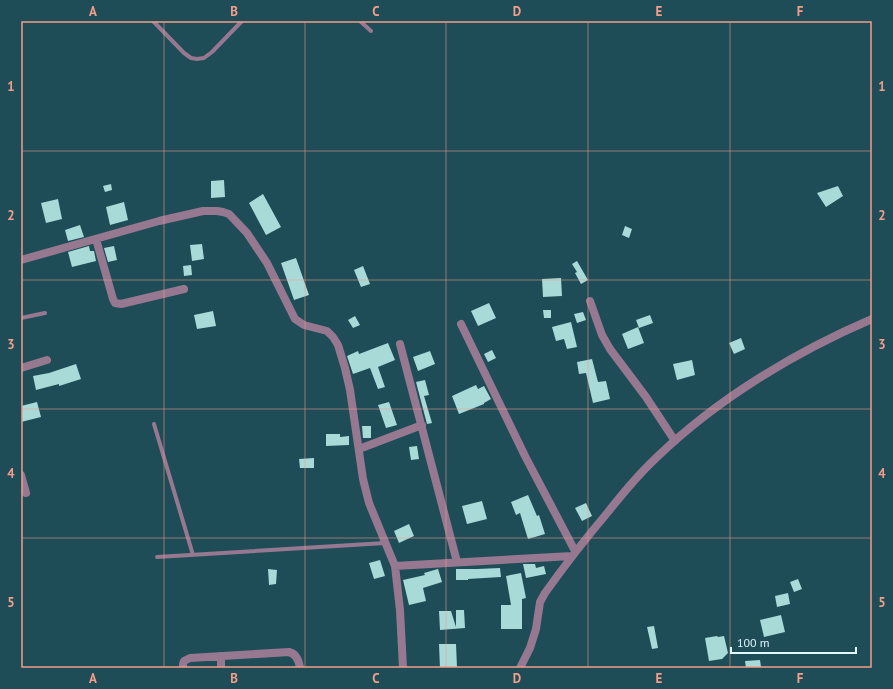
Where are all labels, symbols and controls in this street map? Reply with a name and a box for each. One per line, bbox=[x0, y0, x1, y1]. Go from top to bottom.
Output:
text: A bbox=[89, 3, 97, 20]
text: B bbox=[230, 3, 238, 20]
text: C bbox=[372, 3, 380, 20]
text: D bbox=[513, 3, 521, 20]
text: E bbox=[656, 3, 663, 20]
text: F bbox=[797, 3, 804, 20]
text: 1 bbox=[7, 78, 15, 95]
text: 1 bbox=[878, 78, 886, 95]
text: 2 bbox=[7, 207, 15, 224]
text: 2 bbox=[878, 207, 886, 224]
text: 3 bbox=[7, 336, 15, 353]
text: 3 bbox=[878, 336, 886, 353]
text: 4 bbox=[7, 465, 15, 482]
text: 4 bbox=[878, 465, 886, 482]
text: 5 bbox=[7, 594, 15, 611]
text: 5 bbox=[878, 594, 886, 611]
scale bar bbox=[731, 629, 856, 655]
text: 100 m bbox=[737, 635, 770, 650]
text: A bbox=[89, 670, 97, 687]
text: B bbox=[230, 670, 238, 687]
text: C bbox=[372, 670, 380, 687]
text: D bbox=[513, 670, 521, 687]
text: E bbox=[656, 670, 663, 687]
text: F bbox=[797, 670, 804, 687]

